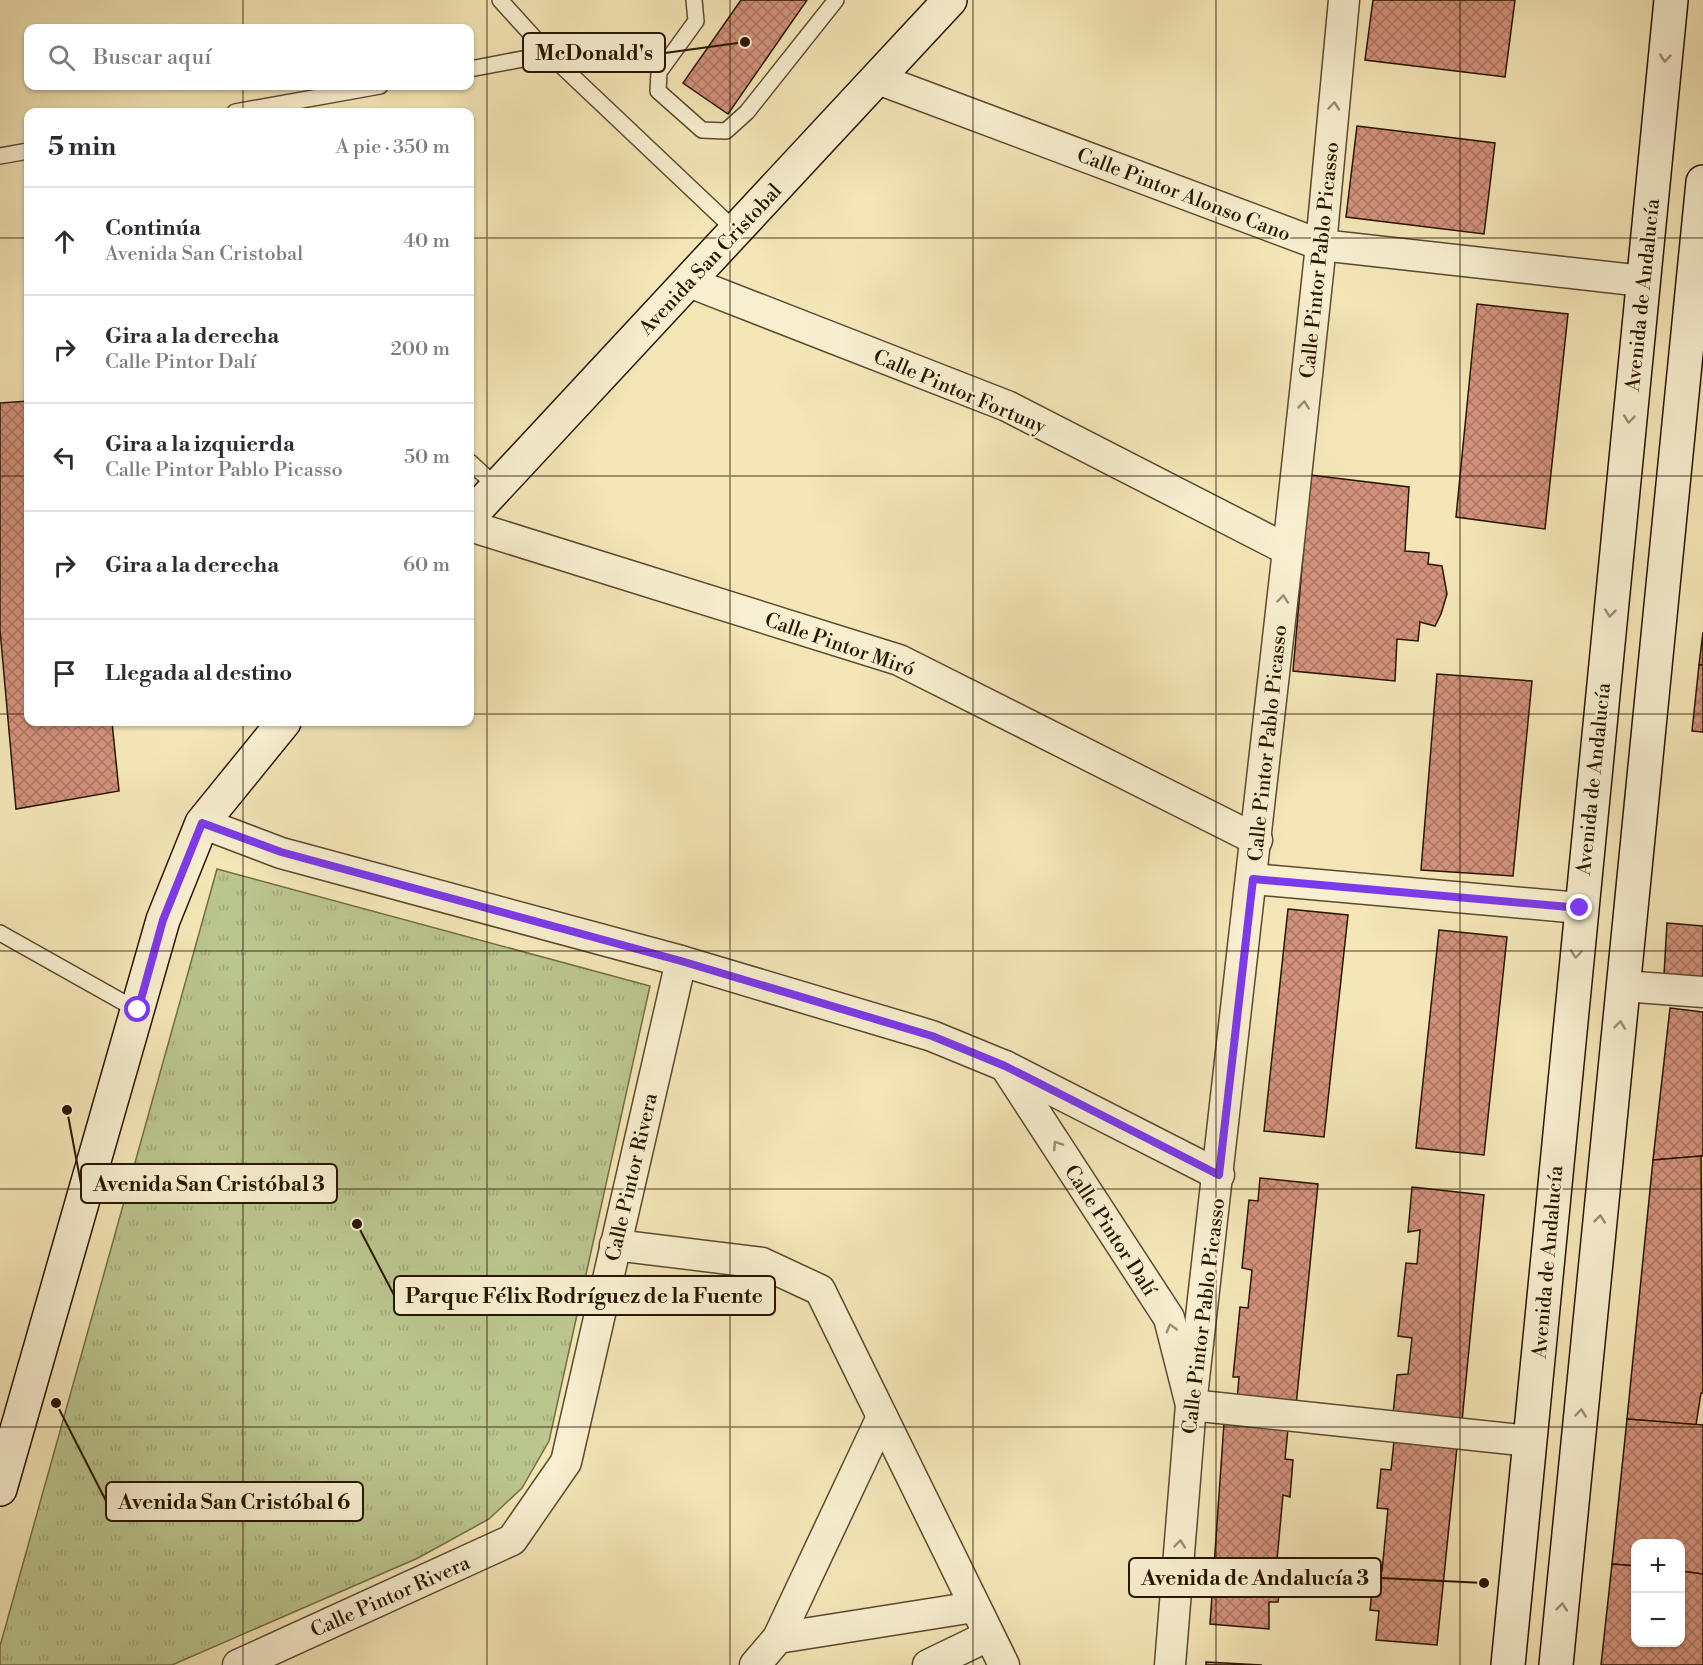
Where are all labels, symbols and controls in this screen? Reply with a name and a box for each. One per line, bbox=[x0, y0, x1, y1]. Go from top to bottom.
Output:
search box bbox=[24, 24, 474, 90]
callout: McDonald's bbox=[523, 33, 665, 72]
icon: search bbox=[45, 41, 78, 74]
text: McDonald's bbox=[535, 41, 653, 67]
text: Buscar aquí bbox=[93, 44, 211, 71]
one-way arrow bbox=[1659, 54, 1672, 63]
one-way arrow bbox=[1327, 102, 1340, 111]
text: 5 min bbox=[48, 131, 116, 163]
text: A pie · 350 m bbox=[335, 135, 450, 160]
street label: Calle Pintor Pablo Picasso bbox=[1296, 141, 1345, 380]
street label: Calle Pintor Alonso Cano bbox=[1073, 143, 1294, 248]
street label: Avenida San Cristobal bbox=[634, 179, 788, 342]
street label: Avenida de Andalucía bbox=[1621, 197, 1666, 394]
text: Continúa bbox=[105, 215, 201, 242]
icon: ahead bbox=[48, 225, 81, 258]
text: 40 m bbox=[403, 229, 450, 254]
text: Avenida San Cristobal bbox=[105, 242, 303, 267]
text: Gira a la derecha bbox=[105, 323, 279, 350]
icon: right bbox=[48, 333, 81, 366]
text: 200 m bbox=[390, 337, 450, 362]
street label: Calle Pintor Fortuny bbox=[869, 345, 1050, 440]
text: Calle Pintor Dalí bbox=[105, 350, 256, 375]
one-way arrow bbox=[1297, 400, 1310, 409]
one-way arrow bbox=[1623, 415, 1636, 424]
text: Gira a la izquierda bbox=[105, 431, 295, 458]
icon: left bbox=[48, 441, 81, 474]
text: 50 m bbox=[404, 445, 450, 470]
text: Calle Pintor Pablo Picasso bbox=[105, 458, 343, 483]
icon: right bbox=[48, 549, 81, 582]
text: Gira a la derecha bbox=[105, 552, 279, 579]
text: 60 m bbox=[403, 553, 450, 578]
one-way arrow bbox=[1276, 594, 1289, 603]
street label: Calle Pintor Miró bbox=[761, 608, 918, 683]
one-way arrow bbox=[1604, 609, 1617, 618]
street label: Calle Pintor Pablo Picasso bbox=[1244, 624, 1293, 863]
icon: arrive bbox=[48, 657, 81, 690]
text: Llegada al destino bbox=[105, 660, 292, 687]
street label: Avenida de Andalucía bbox=[1572, 681, 1617, 878]
route end bbox=[1566, 894, 1592, 920]
one-way arrow bbox=[1570, 949, 1583, 958]
route start bbox=[124, 996, 150, 1022]
one-way arrow bbox=[1613, 1020, 1626, 1029]
street label: Calle Pintor Rivera bbox=[601, 1090, 664, 1264]
one-way arrow bbox=[1052, 1141, 1064, 1151]
street label: Calle Pintor Dalí bbox=[1058, 1161, 1162, 1302]
callout: Avenida San Cristóbal 3 bbox=[81, 1164, 337, 1203]
street label: Avenida de Andalucía bbox=[1528, 1164, 1569, 1361]
text: Avenida San Cristóbal 3 bbox=[92, 1172, 325, 1198]
street label: Calle Pintor Pablo Picasso bbox=[1178, 1197, 1231, 1436]
one-way arrow bbox=[1593, 1214, 1606, 1223]
callout: Parque Félix Rodríguez de la Fuente bbox=[394, 1276, 775, 1315]
text: Parque Félix Rodríguez de la Fuente bbox=[405, 1284, 763, 1310]
one-way arrow bbox=[1166, 1323, 1179, 1333]
one-way arrow bbox=[1574, 1408, 1587, 1417]
callout: Avenida San Cristóbal 6 bbox=[106, 1482, 363, 1521]
text: Avenida San Cristóbal 6 bbox=[117, 1490, 350, 1516]
one-way arrow bbox=[1173, 1539, 1186, 1548]
map controls bbox=[1631, 1539, 1685, 1647]
button: + bbox=[1631, 1539, 1685, 1593]
street label: Calle Pintor Rivera bbox=[307, 1551, 475, 1644]
callout: Avenida de Andalucía 3 bbox=[1129, 1558, 1381, 1597]
text: Avenida de Andalucía 3 bbox=[1140, 1566, 1369, 1592]
button: − bbox=[1631, 1593, 1685, 1647]
one-way arrow bbox=[1555, 1602, 1568, 1611]

